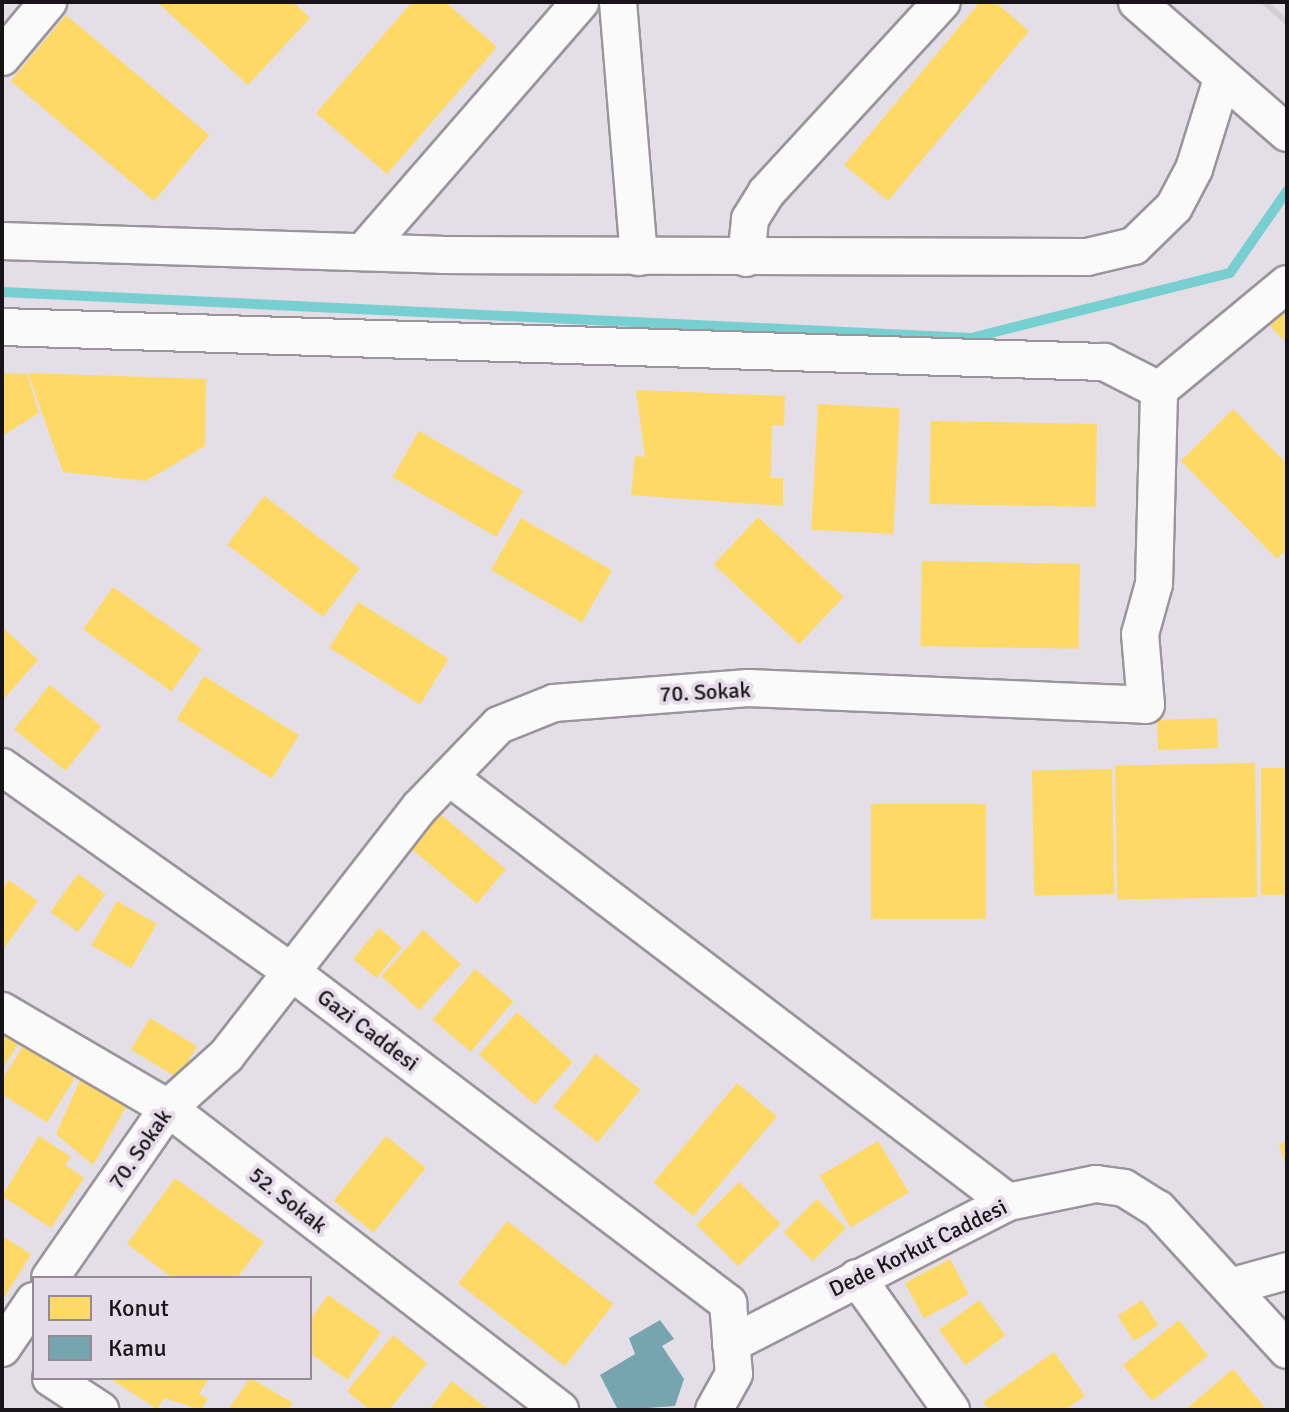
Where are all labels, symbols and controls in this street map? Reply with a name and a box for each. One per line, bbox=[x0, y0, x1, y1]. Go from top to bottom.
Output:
street label: 70. Sokak bbox=[659, 676, 751, 708]
street label: Gazi Caddesi bbox=[312, 983, 424, 1077]
street label: 70. Sokak bbox=[103, 1104, 177, 1194]
street label: 52. Sokak bbox=[244, 1162, 332, 1238]
street label: Dede Korkut Caddesi bbox=[825, 1194, 1011, 1302]
legend bbox=[32, 1276, 312, 1380]
text: Konut bbox=[108, 1293, 169, 1323]
text: Kamu bbox=[108, 1333, 167, 1363]

